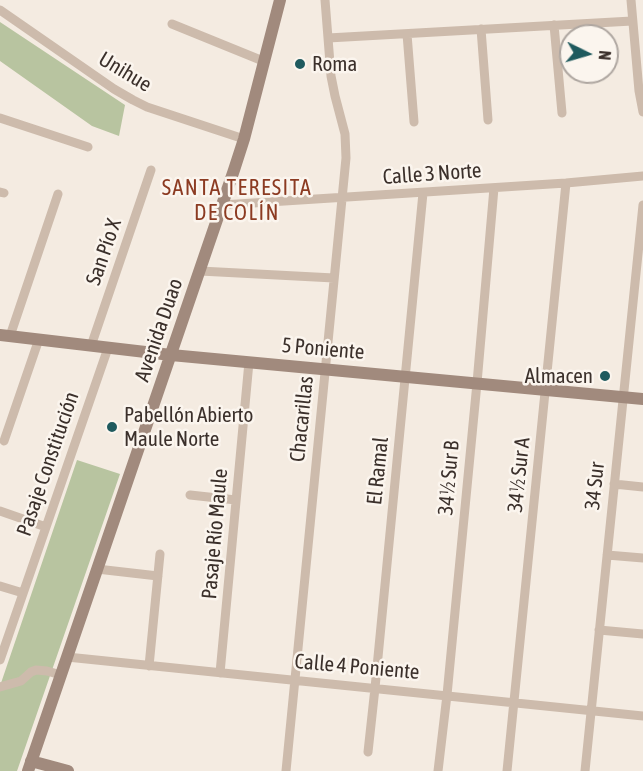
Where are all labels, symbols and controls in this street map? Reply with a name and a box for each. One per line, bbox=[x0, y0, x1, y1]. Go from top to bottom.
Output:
north arrow bbox=[559, 24, 619, 84]
street label: Unihue bbox=[94, 46, 156, 98]
text: N bbox=[596, 50, 614, 61]
place label: Roma bbox=[312, 51, 357, 77]
marker: Roma bbox=[293, 57, 307, 71]
street label: Calle 3 Norte bbox=[382, 158, 482, 190]
district label: SANTA TERESITA DE COLÍN bbox=[162, 175, 312, 226]
street label: San Pío X bbox=[81, 215, 127, 289]
street label: Avenida Duao bbox=[130, 275, 188, 385]
street label: 5 Poniente bbox=[281, 333, 365, 365]
place label: Almacen bbox=[525, 363, 593, 389]
marker: Almacen bbox=[598, 369, 612, 383]
street label: Chacarillas bbox=[285, 375, 319, 463]
street label: Pasaje Constitución bbox=[12, 389, 84, 539]
place label: Pabellón Abierto Maule Norte bbox=[124, 402, 253, 452]
marker: Pabellón Abierto Maule Norte bbox=[105, 420, 119, 434]
street label: El Ramal bbox=[362, 436, 394, 506]
street label: 34½ Sur A bbox=[503, 436, 535, 514]
street label: 34½ Sur B bbox=[433, 440, 465, 516]
street label: 34 Sur bbox=[580, 461, 610, 511]
street label: Pasaje Río Maule bbox=[197, 468, 233, 600]
street label: Calle 4 Poniente bbox=[293, 649, 421, 685]

